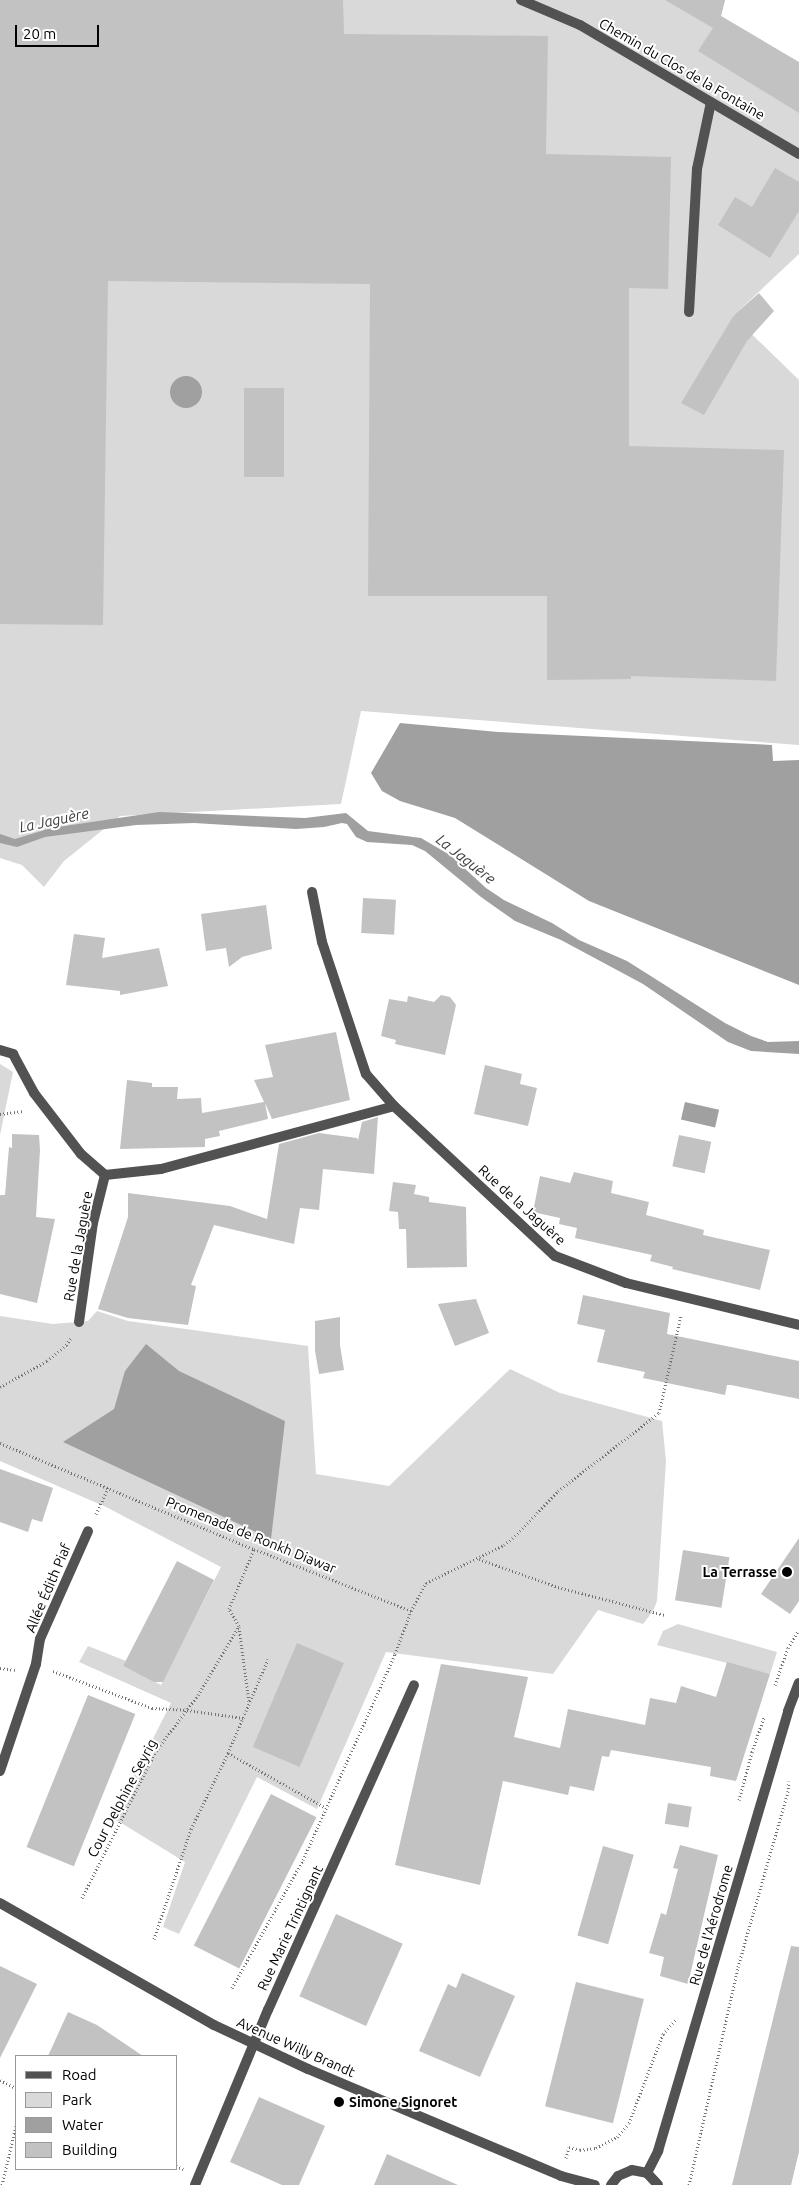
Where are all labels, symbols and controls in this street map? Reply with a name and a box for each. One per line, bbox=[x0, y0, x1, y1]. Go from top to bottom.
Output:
scale bar bbox=[18, 15, 101, 47]
street label: Chemin du Clos de la Fontaine bbox=[596, 15, 768, 123]
text: 20 m bbox=[23, 25, 56, 42]
water label: La Jaguère bbox=[18, 804, 90, 836]
water label: La Jaguère bbox=[433, 830, 499, 888]
street label: Rue de la Jaguère bbox=[475, 1161, 569, 1249]
street label: Rue de la Jaguère bbox=[60, 1190, 96, 1302]
street label: Promenade de Ronkh Diawar bbox=[163, 1493, 339, 1577]
street label: Allée Édith Piaf bbox=[22, 1541, 74, 1635]
place label: La Terrasse bbox=[702, 1564, 777, 1580]
marker: La Terrasse bbox=[781, 1566, 793, 1578]
street label: Cour Delphine Seyrig bbox=[84, 1736, 160, 1860]
street label: Rue Marie Trintignant bbox=[254, 1863, 326, 1993]
street label: Rue de l'Aérodrome bbox=[686, 1863, 736, 1987]
street label: Avenue Willy Brandt bbox=[234, 2013, 358, 2081]
legend bbox=[15, 2055, 178, 2170]
text: Road bbox=[62, 2066, 97, 2083]
text: Park bbox=[62, 2091, 92, 2108]
place label: Simone Signoret bbox=[349, 2094, 457, 2110]
marker: Simone Signoret bbox=[333, 2096, 345, 2108]
text: Water bbox=[62, 2116, 103, 2133]
text: Building bbox=[62, 2141, 117, 2158]

